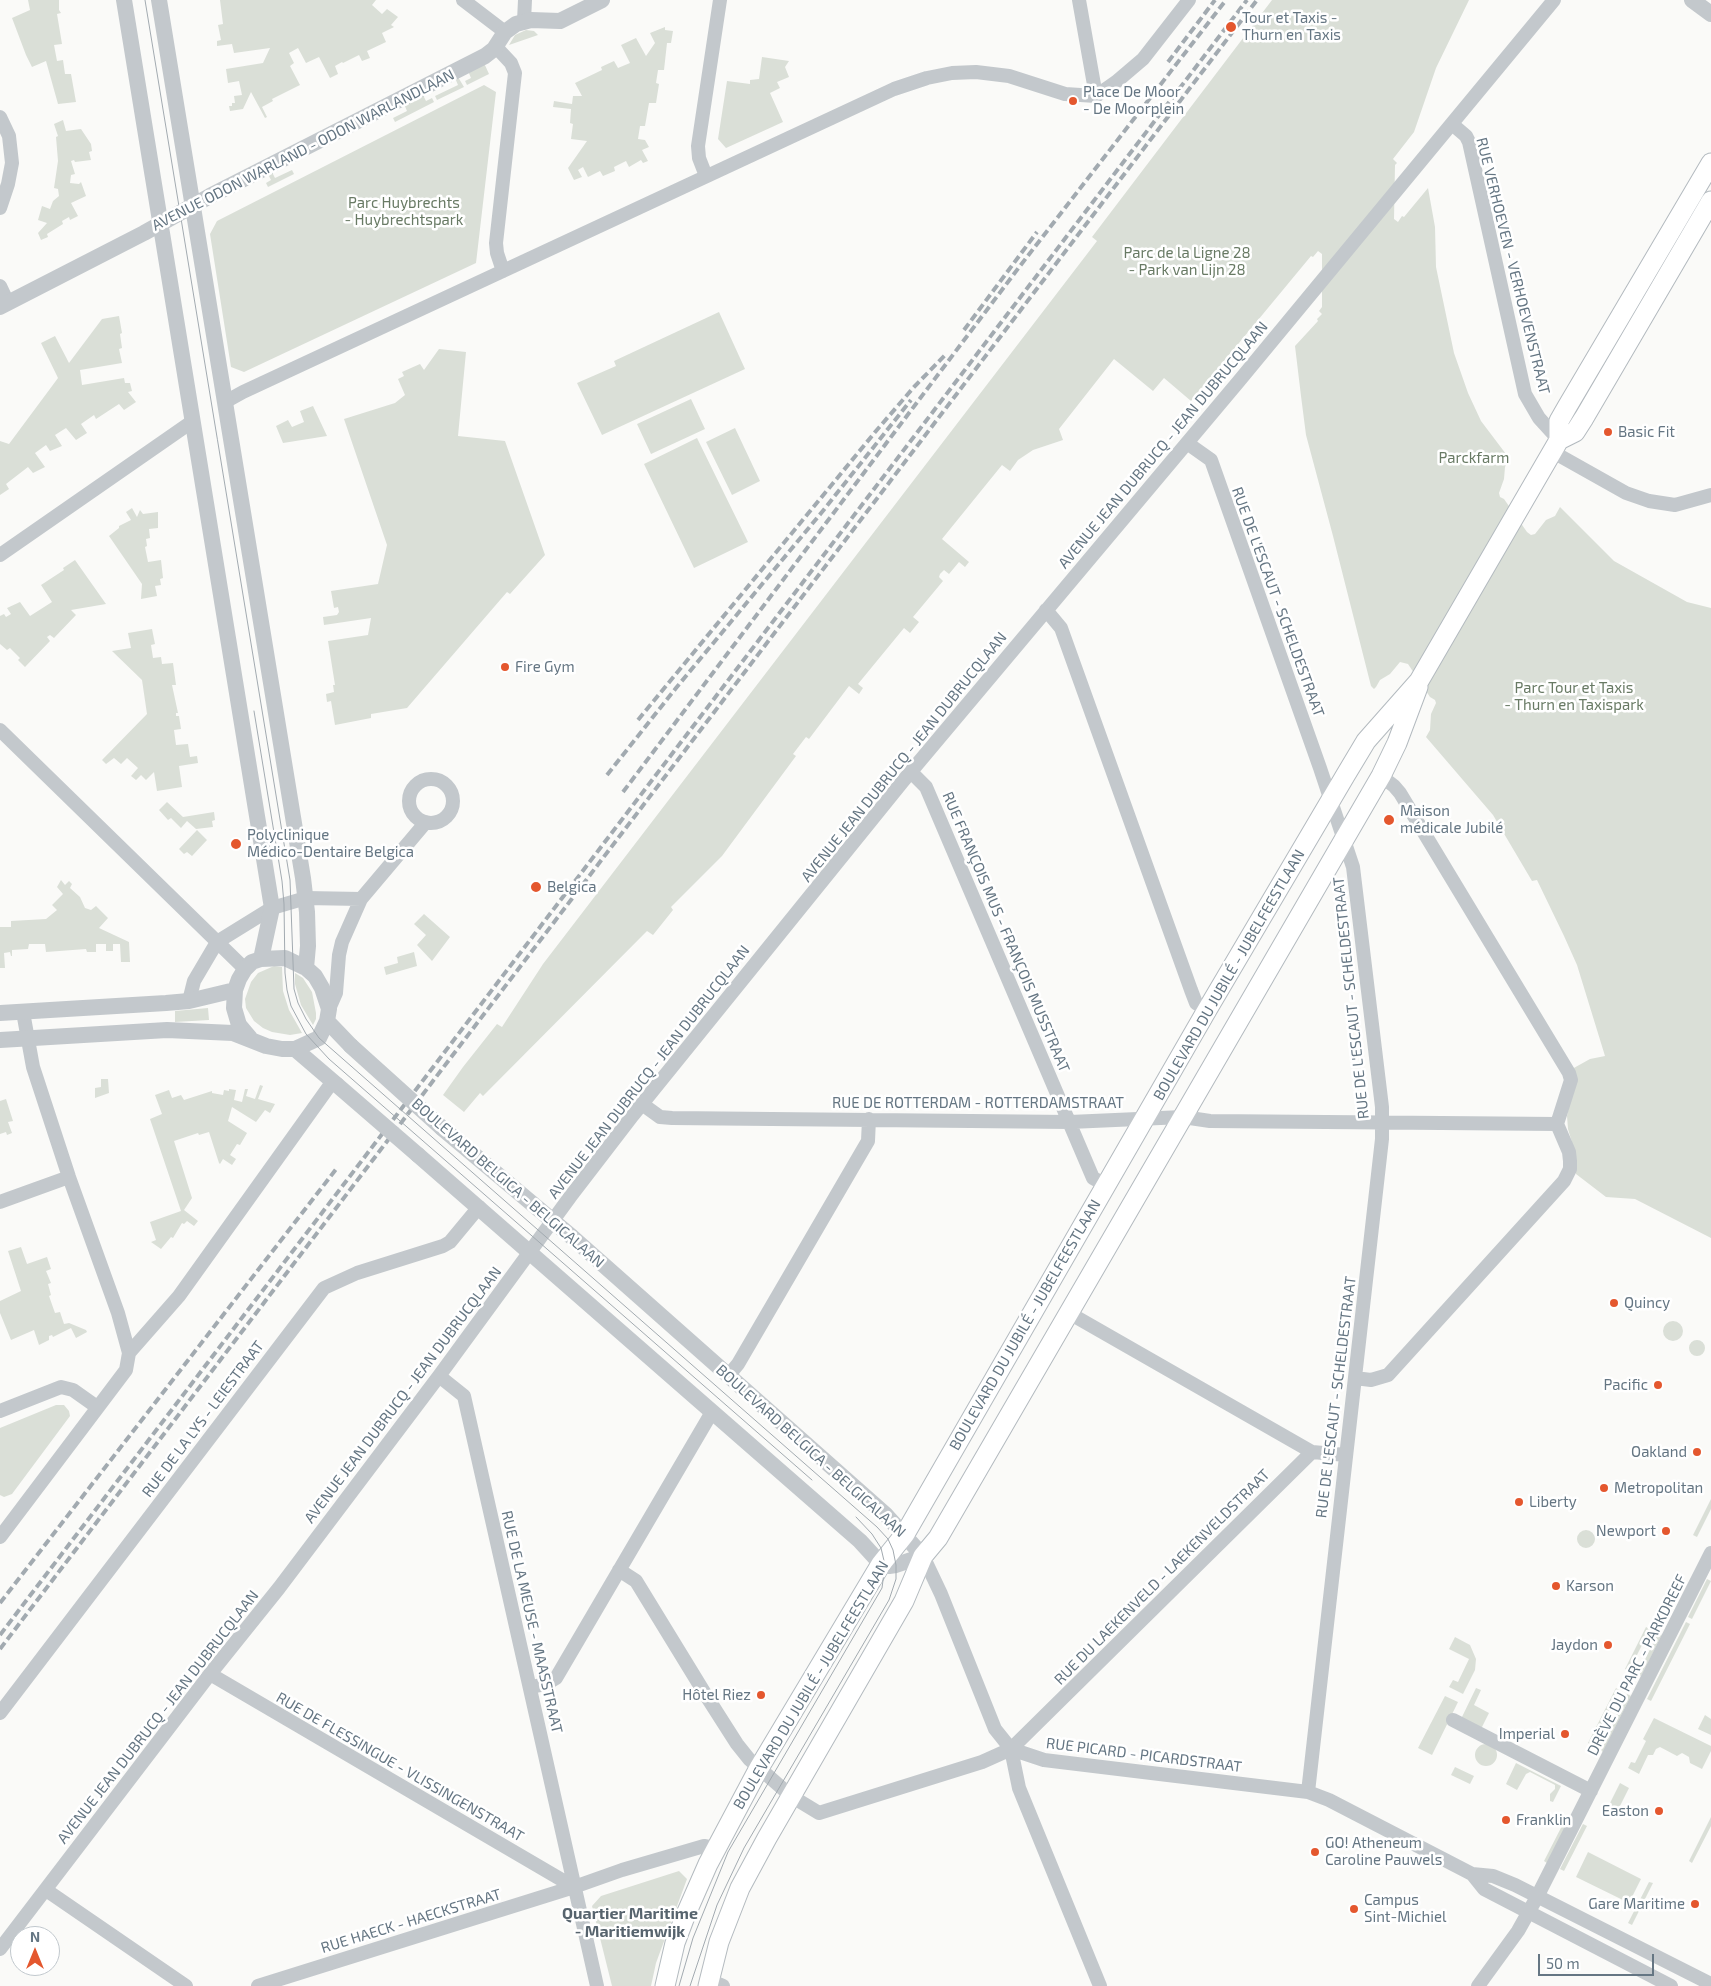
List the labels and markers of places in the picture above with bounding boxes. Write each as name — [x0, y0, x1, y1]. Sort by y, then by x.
place label: Tour et Taxis - Thurn en Taxis — [1242, 9, 1341, 44]
marker: Tour et Taxis - Thurn en Taxis — [1224, 20, 1238, 34]
place label: Place De Moor - De Moorplein — [1083, 83, 1184, 118]
marker: Place De Moor - De Moorplein — [1067, 95, 1079, 107]
place label: Basic Fit — [1618, 423, 1675, 441]
marker: Basic Fit — [1602, 426, 1614, 438]
place label: Fire Gym — [515, 658, 575, 676]
marker: Fire Gym — [499, 661, 511, 673]
place label: Maison médicale Jubilé — [1400, 802, 1503, 837]
marker: Maison médicale Jubilé — [1382, 813, 1396, 827]
place label: Polyclinique Médico-Dentaire Belgica — [247, 826, 414, 861]
marker: Polyclinique Médico-Dentaire Belgica — [229, 837, 243, 851]
place label: Belgica — [547, 878, 596, 896]
marker: Belgica — [529, 880, 543, 894]
place label: Quincy — [1624, 1294, 1670, 1312]
marker: Quincy — [1608, 1297, 1620, 1309]
place label: Pacific — [1603, 1376, 1648, 1394]
marker: Pacific — [1652, 1379, 1664, 1391]
place label: Oakland — [1631, 1443, 1687, 1461]
marker: Oakland — [1691, 1446, 1703, 1458]
place label: Metropolitan — [1614, 1479, 1703, 1497]
marker: Metropolitan — [1598, 1482, 1610, 1494]
place label: Liberty — [1529, 1493, 1577, 1511]
marker: Liberty — [1513, 1496, 1525, 1508]
place label: Newport — [1596, 1522, 1656, 1540]
marker: Newport — [1660, 1525, 1672, 1537]
place label: Karson — [1566, 1577, 1614, 1595]
marker: Karson — [1550, 1580, 1562, 1592]
place label: Jaydon — [1551, 1636, 1598, 1654]
marker: Jaydon — [1602, 1639, 1614, 1651]
place label: Hôtel Riez — [682, 1686, 751, 1704]
marker: Hôtel Riez — [755, 1689, 767, 1701]
place label: Imperial — [1499, 1725, 1555, 1743]
marker: Imperial — [1559, 1728, 1571, 1740]
place label: Easton — [1602, 1802, 1649, 1820]
marker: Easton — [1653, 1805, 1665, 1817]
place label: Franklin — [1516, 1811, 1571, 1829]
marker: Franklin — [1500, 1814, 1512, 1826]
place label: GO! Atheneum Caroline Pauwels — [1325, 1834, 1442, 1869]
marker: GO! Atheneum Caroline Pauwels — [1309, 1846, 1321, 1858]
place label: Campus Sint-Michiel — [1364, 1891, 1446, 1926]
place label: Gare Maritime — [1588, 1895, 1685, 1913]
marker: Gare Maritime — [1689, 1898, 1701, 1910]
marker: Campus Sint-Michiel — [1348, 1903, 1360, 1915]

